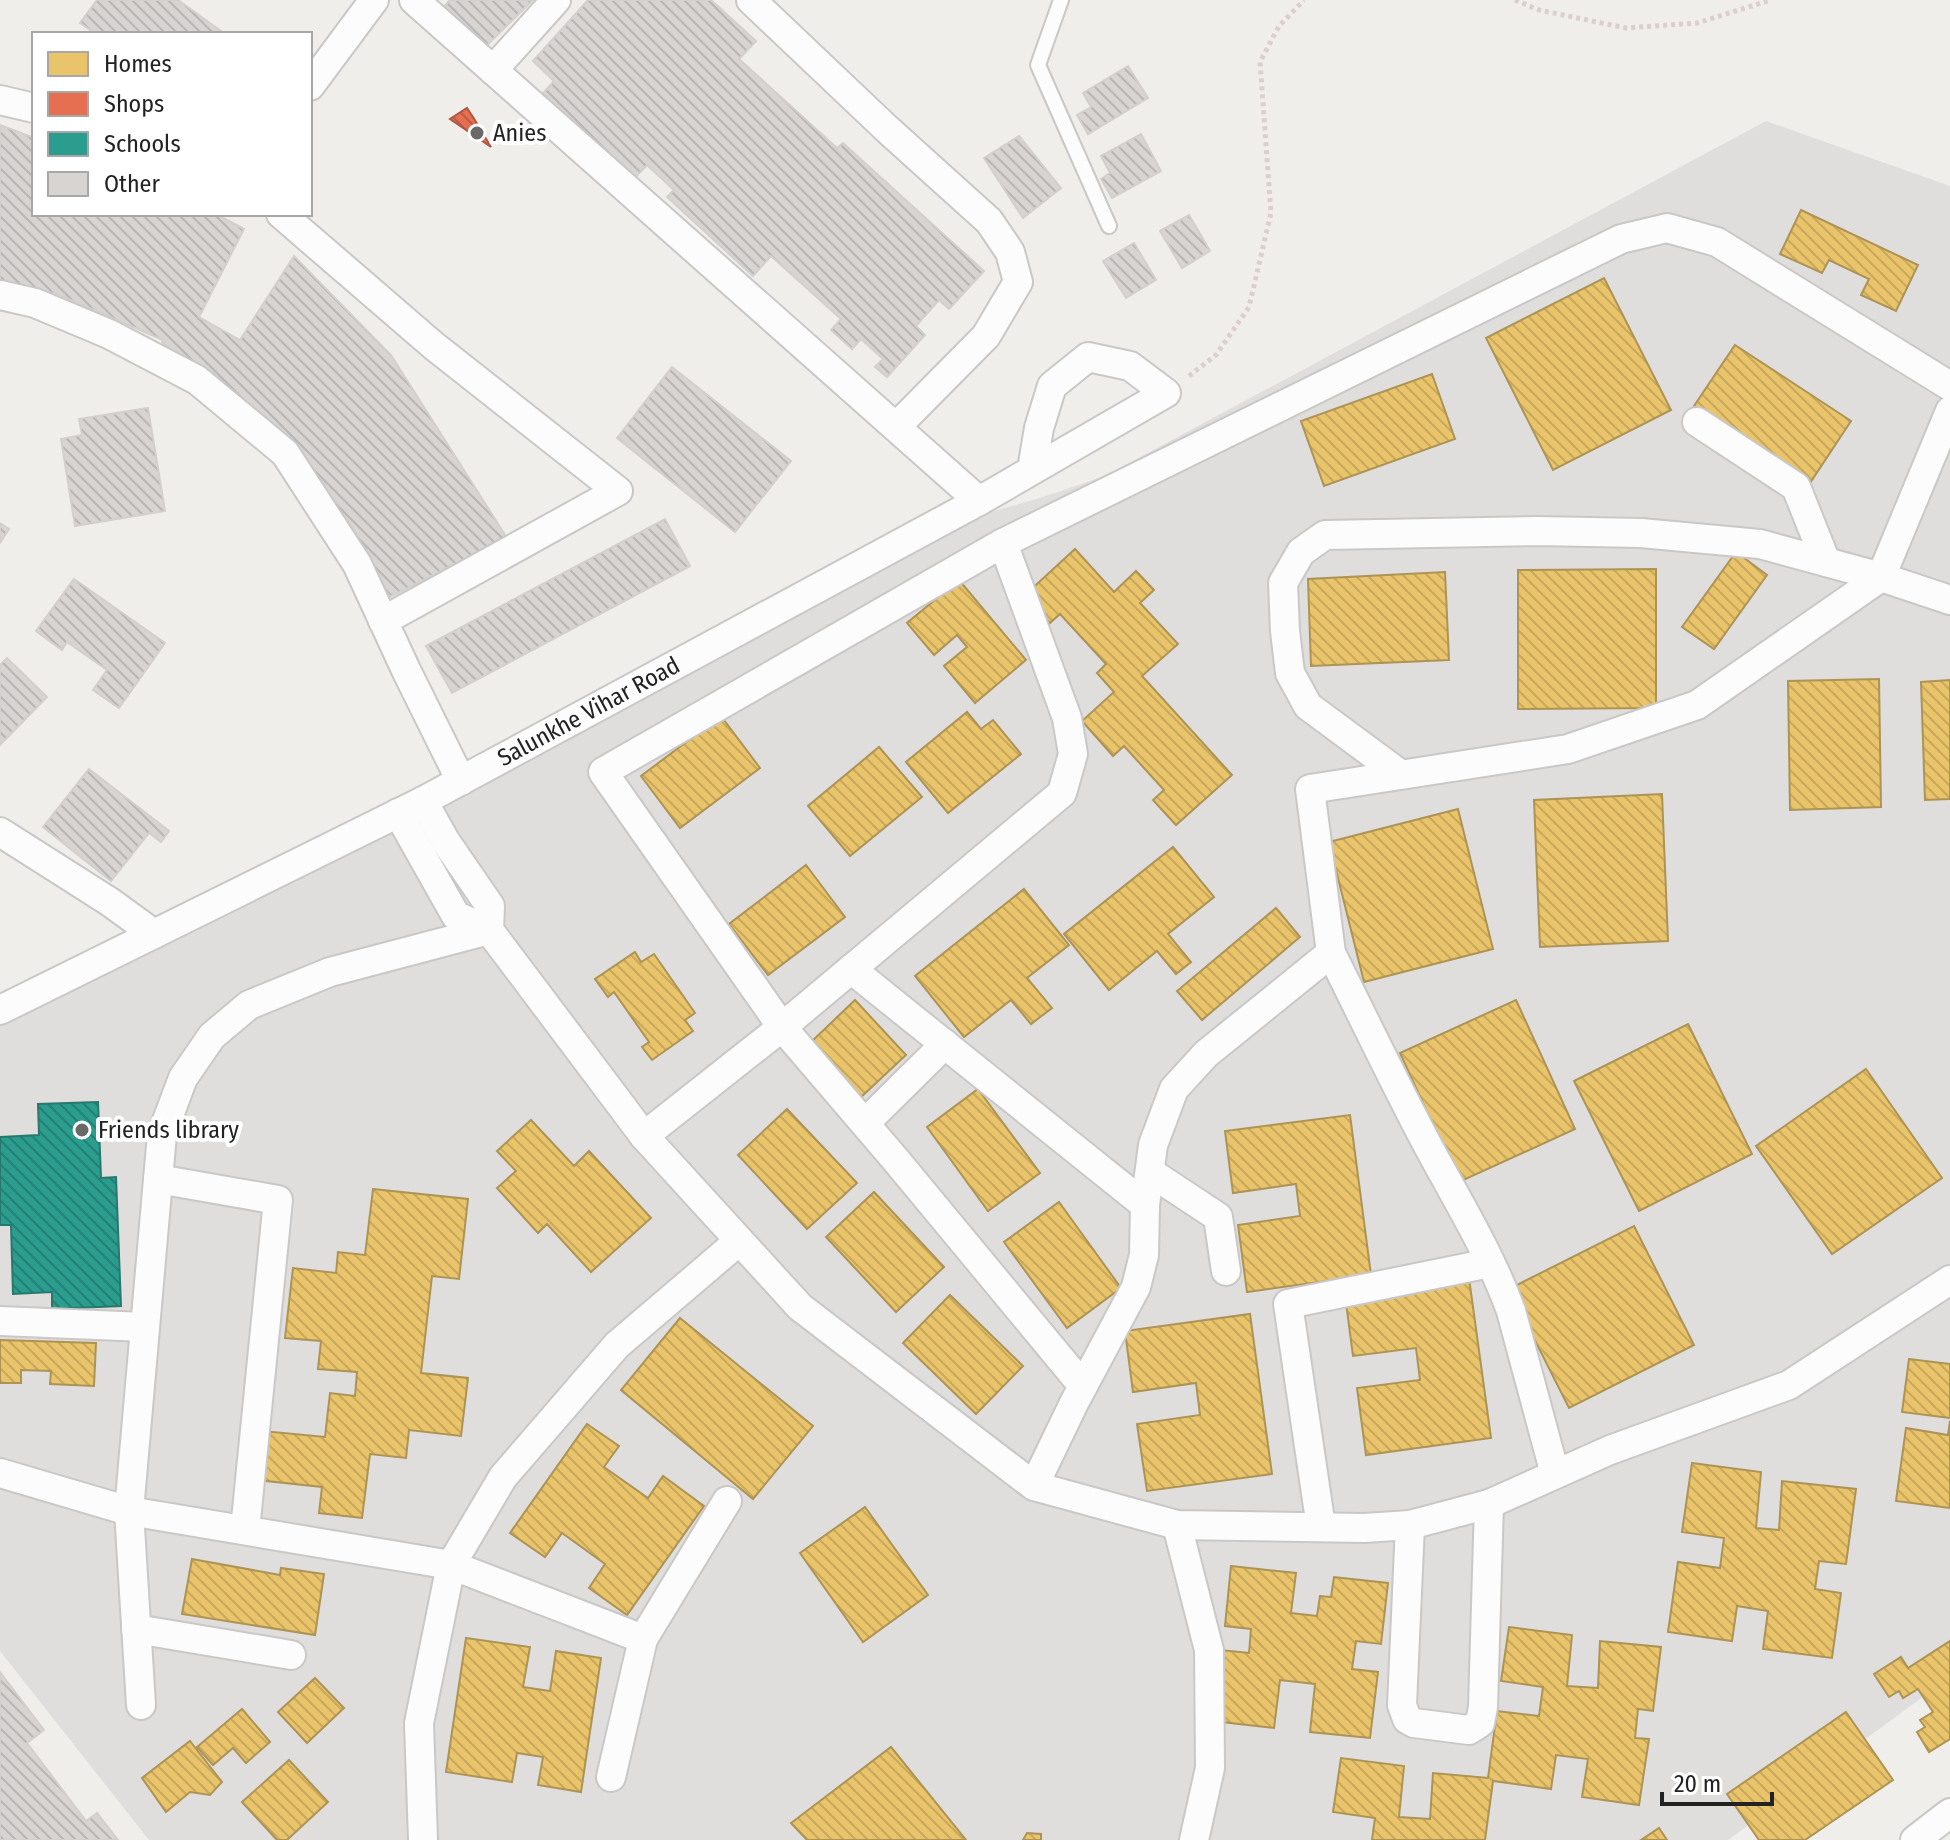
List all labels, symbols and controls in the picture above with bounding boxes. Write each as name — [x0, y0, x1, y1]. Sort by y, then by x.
legend — [32, 32, 312, 216]
text: Homes — [104, 50, 172, 78]
text: Shops — [104, 90, 164, 118]
place label: Anies — [493, 119, 546, 147]
marker: Anies — [468, 124, 486, 142]
text: Schools — [104, 130, 181, 158]
text: Other — [104, 170, 160, 198]
street label: Salunkhe Vihar Road — [493, 651, 685, 772]
place label: Friends library — [98, 1116, 239, 1144]
marker: Friends library — [73, 1121, 91, 1139]
scale bar — [1662, 1756, 1772, 1806]
text: 20 m — [1674, 1770, 1721, 1798]

